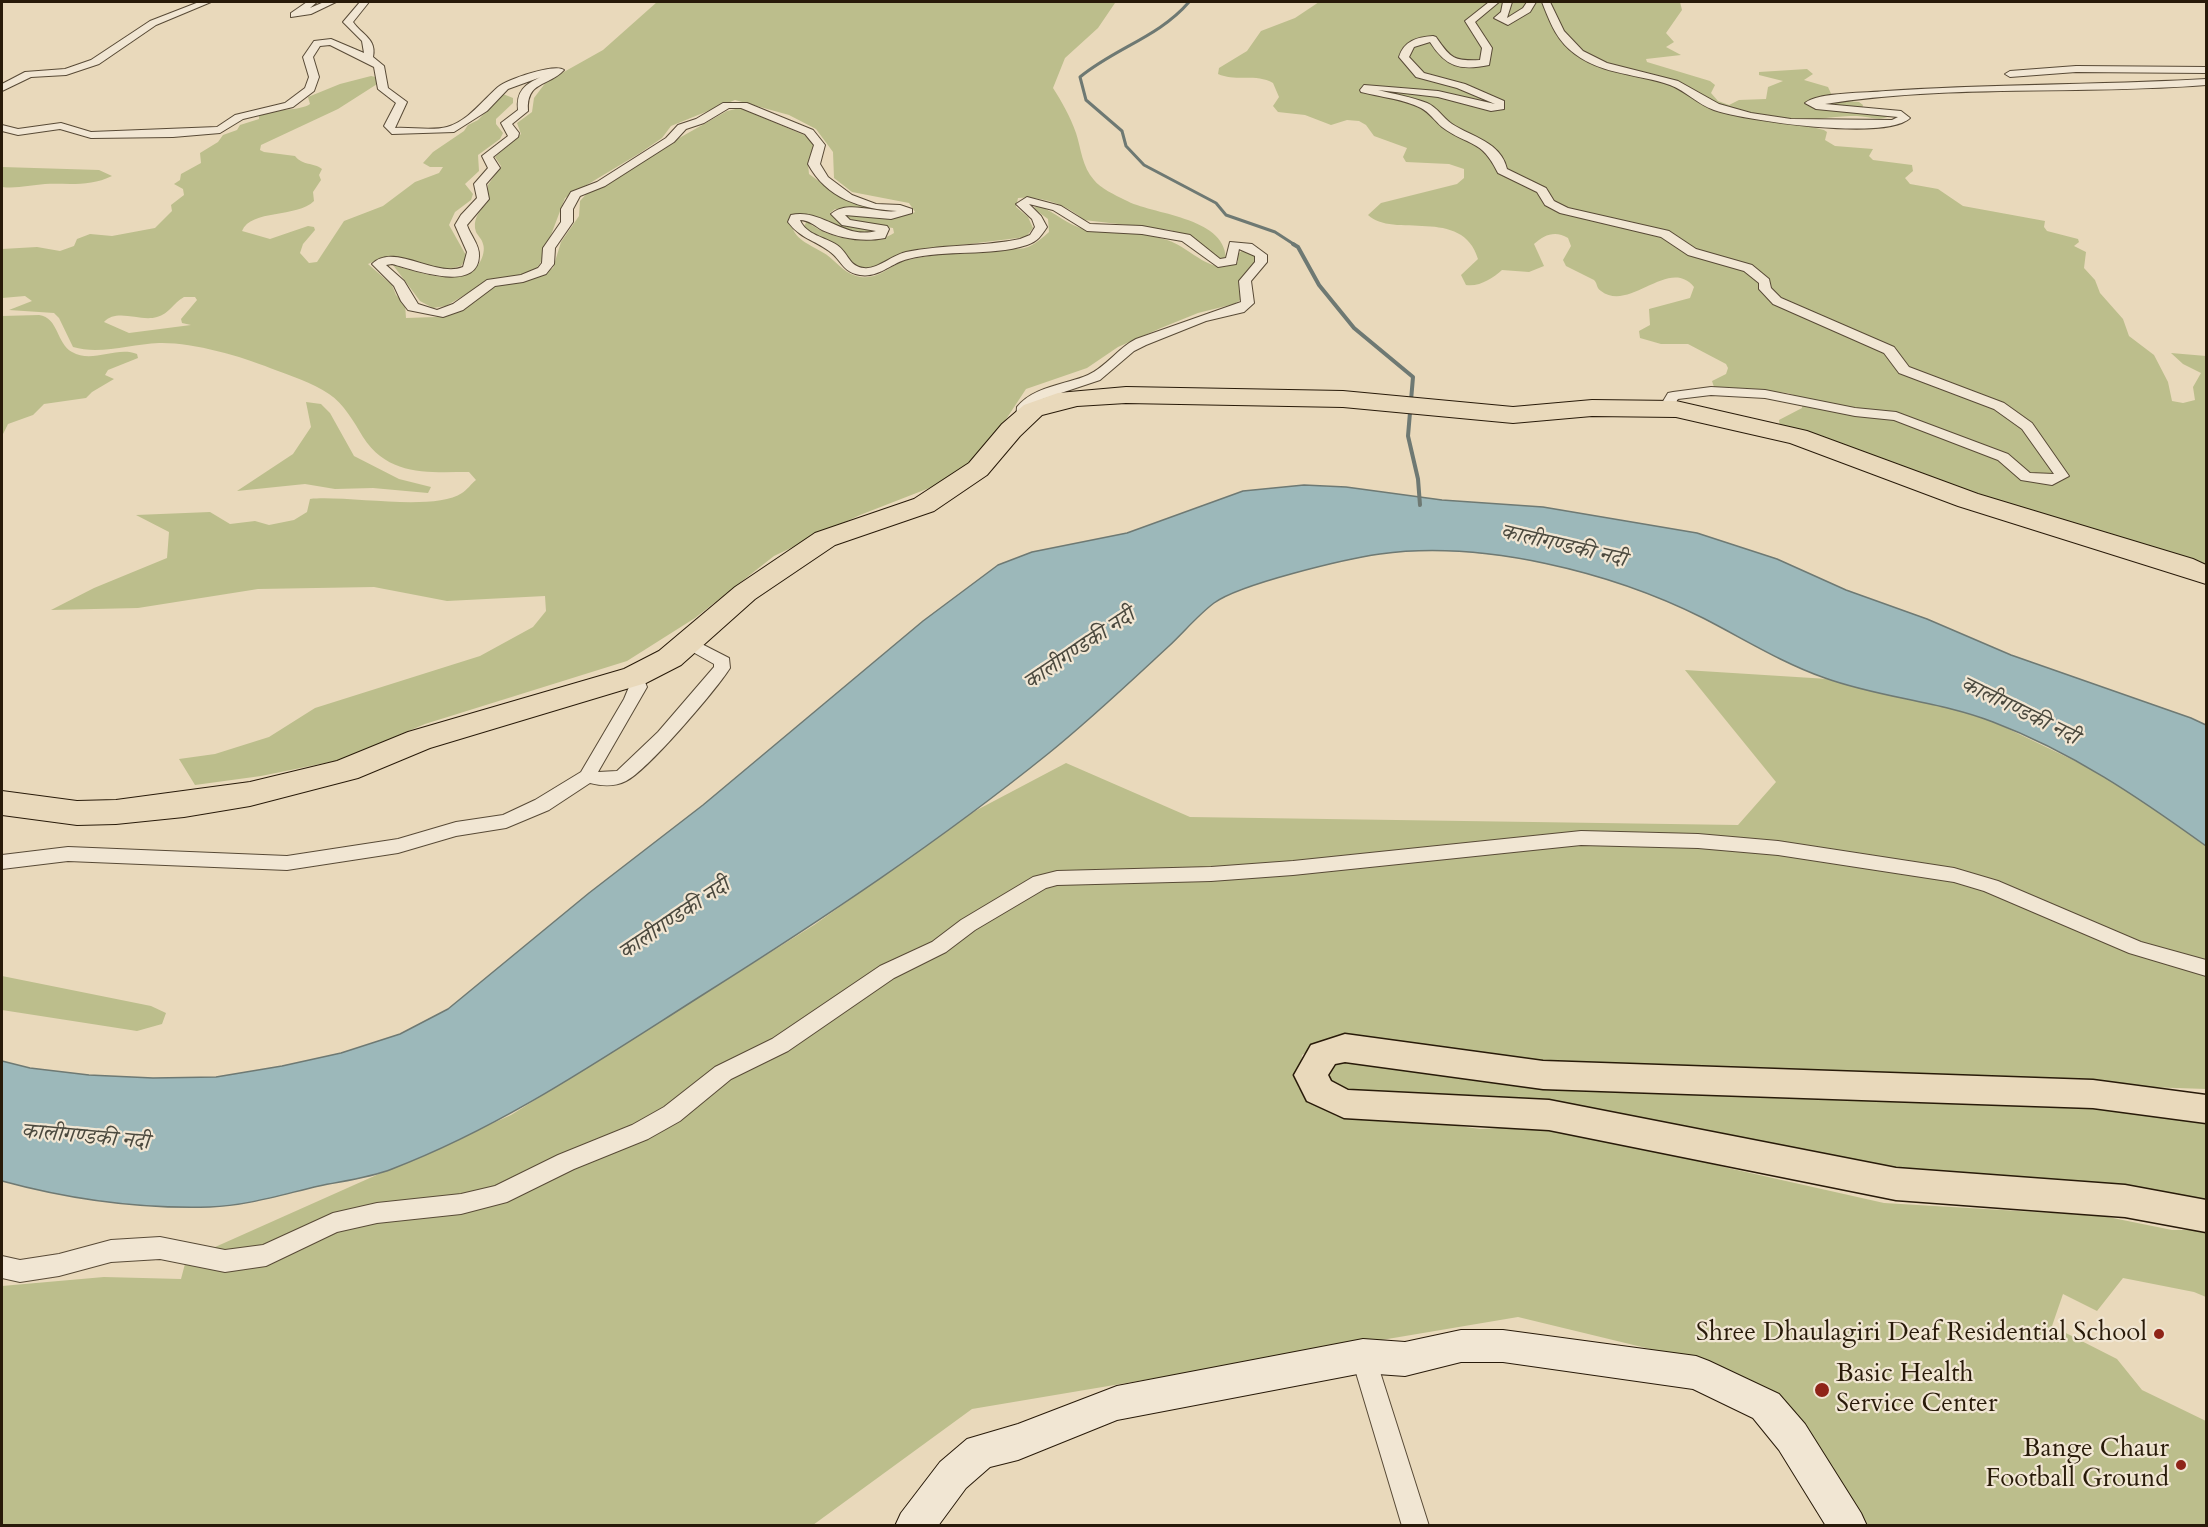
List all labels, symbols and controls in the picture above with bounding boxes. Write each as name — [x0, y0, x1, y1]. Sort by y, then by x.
water label: कालीगण्डकी नदी — [1498, 520, 1628, 574]
water label: कालीगण्डकी नदी — [1020, 603, 1140, 697]
water label: कालीगण्डकी नदी — [1956, 672, 2082, 752]
water label: कालीगण्डकी नदी — [615, 873, 735, 967]
water label: कालीगण्डकी नदी — [20, 1119, 150, 1157]
place label: Shree Dhaulagiri Deaf Residential School — [1696, 1318, 2147, 1350]
marker: Shree Dhaulagiri Deaf Residential School — [2152, 1327, 2166, 1341]
place label: Basic Health Service Center — [1836, 1359, 1997, 1420]
marker: Basic Health Service Center — [1813, 1381, 1831, 1399]
place label: Bange Chaur Football Ground — [1985, 1434, 2169, 1496]
marker: Bange Chaur Football Ground — [2174, 1458, 2188, 1472]

